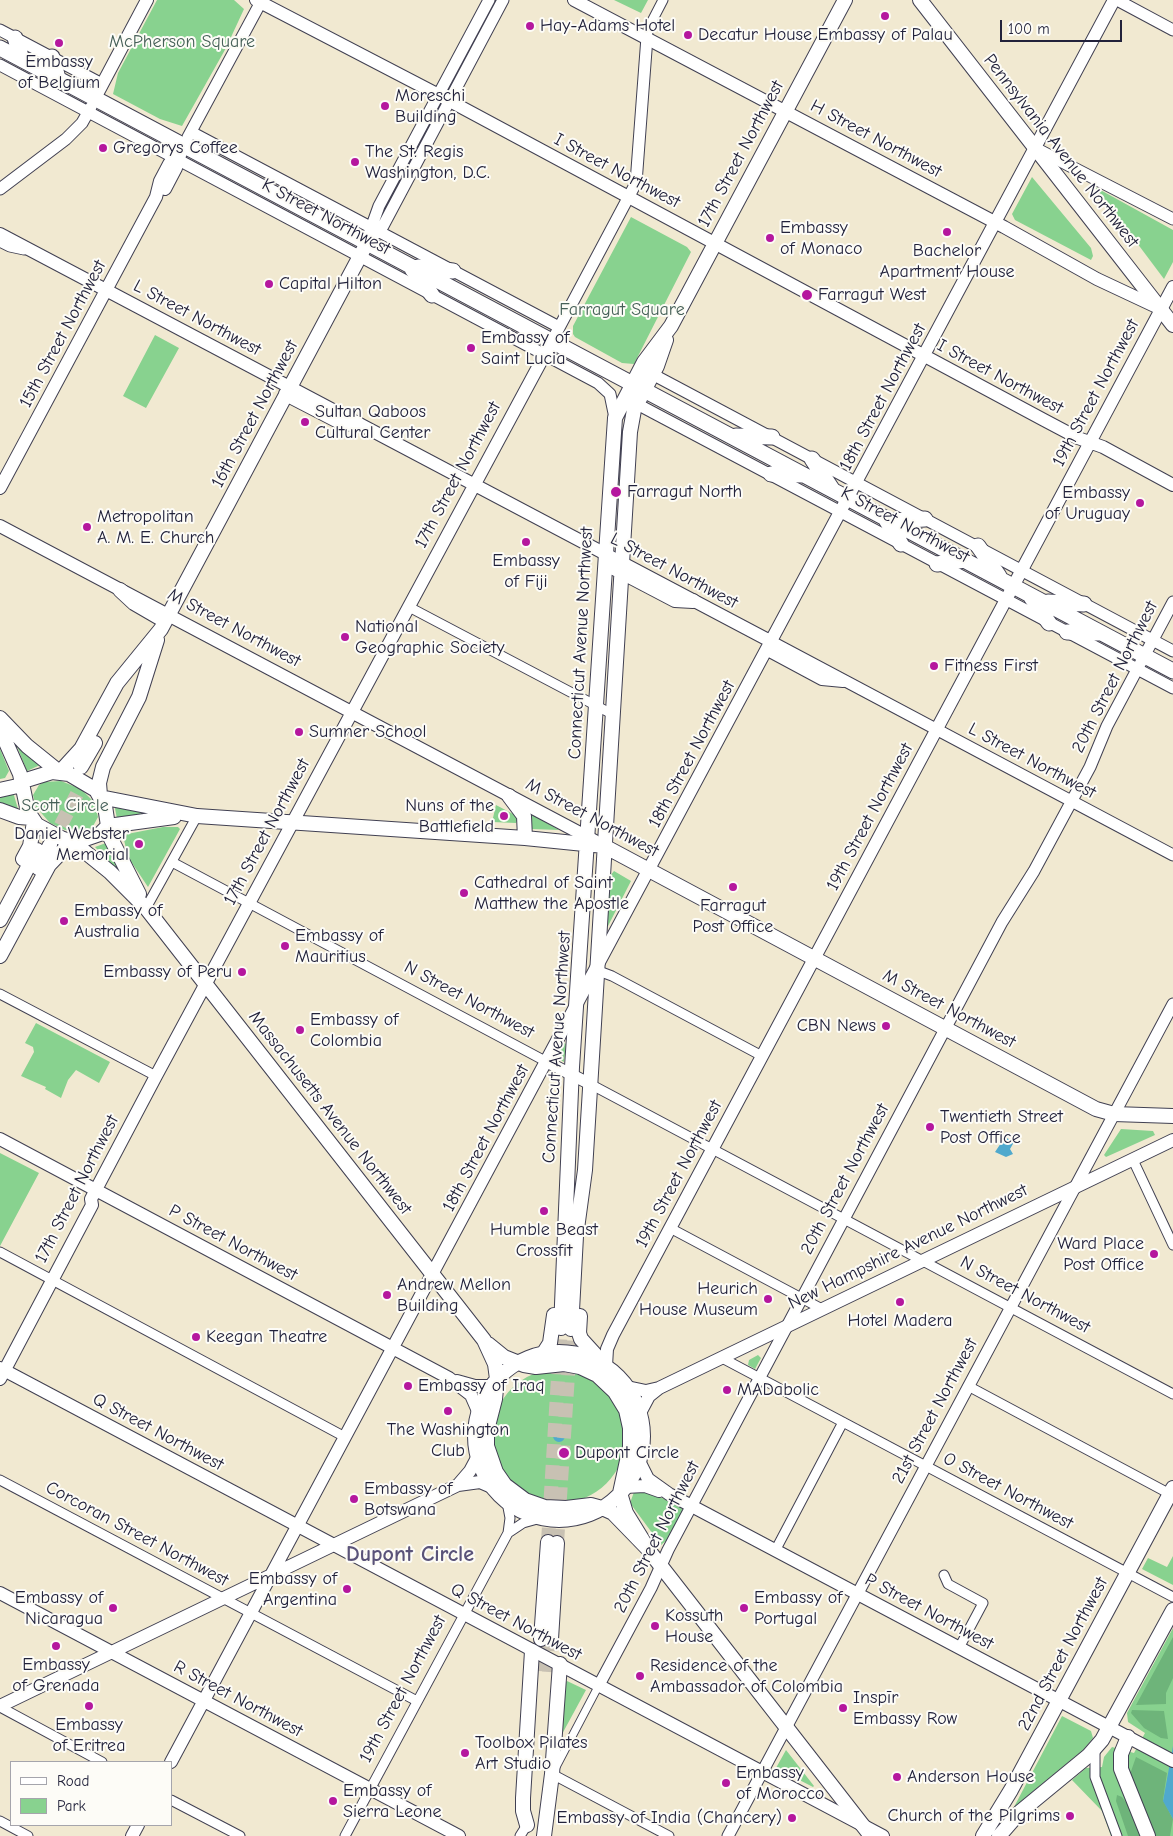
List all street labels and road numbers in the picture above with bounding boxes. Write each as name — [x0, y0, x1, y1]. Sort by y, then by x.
street label: Pennsylvania Avenue Northwest — [979, 50, 1143, 252]
street label: 17th Street Northwest — [693, 77, 789, 231]
street label: H Street Northwest — [807, 95, 945, 183]
street label: I Street Northwest — [550, 129, 684, 213]
street label: K Street Northwest — [258, 174, 394, 260]
street label: 15th Street Northwest — [15, 256, 111, 412]
street label: L Street Northwest — [129, 275, 265, 361]
street label: 19th Street Northwest — [1048, 316, 1144, 470]
street label: 18th Street Northwest — [835, 320, 931, 474]
street label: I Street Northwest — [933, 335, 1067, 419]
street label: 16th Street Northwest — [207, 336, 303, 492]
street label: 17th Street Northwest — [410, 398, 506, 552]
street label: K Street Northwest — [837, 482, 973, 568]
street label: Connecticut Avenue Northwest — [564, 526, 598, 760]
street label: L Street Northwest — [606, 528, 742, 614]
street label: M Street Northwest — [164, 584, 304, 672]
street label: 20th Street Northwest — [1067, 597, 1163, 757]
street label: 18th Street Northwest — [644, 677, 740, 831]
street label: L Street Northwest — [964, 718, 1100, 804]
street label: 19th Street Northwest — [822, 740, 918, 894]
street label: 17th Street Northwest — [219, 755, 315, 909]
street label: M Street Northwest — [522, 774, 662, 862]
street label: Connecticut Avenue Northwest — [538, 930, 576, 1164]
street label: N Street Northwest — [400, 957, 538, 1043]
street label: M Street Northwest — [879, 965, 1019, 1053]
street label: Massachusetts Avenue Northwest — [244, 1007, 416, 1219]
street label: 18th Street Northwest — [438, 1061, 534, 1215]
street label: 19th Street Northwest — [631, 1097, 727, 1251]
street label: 20th Street Northwest — [796, 1100, 894, 1258]
street label: 17th Street Northwest — [30, 1112, 124, 1266]
street label: New Hampshire Avenue Northwest — [785, 1180, 1031, 1314]
street label: P Street Northwest — [165, 1200, 301, 1286]
street label: N Street Northwest — [956, 1252, 1094, 1338]
street label: 21st Street Northwest — [888, 1335, 982, 1487]
street label: Q Street Northwest — [89, 1388, 227, 1476]
street label: O Street Northwest — [939, 1448, 1077, 1534]
street label: 20th Street Northwest — [609, 1457, 705, 1617]
street label: Corcoran Street Northwest — [42, 1477, 232, 1591]
street label: P Street Northwest — [861, 1569, 997, 1655]
street label: 22nd Street Northwest — [1013, 1574, 1113, 1734]
street label: Q Street Northwest — [447, 1578, 585, 1666]
street label: 19th Street Northwest — [355, 1612, 451, 1766]
street label: R Street Northwest — [170, 1656, 306, 1742]

